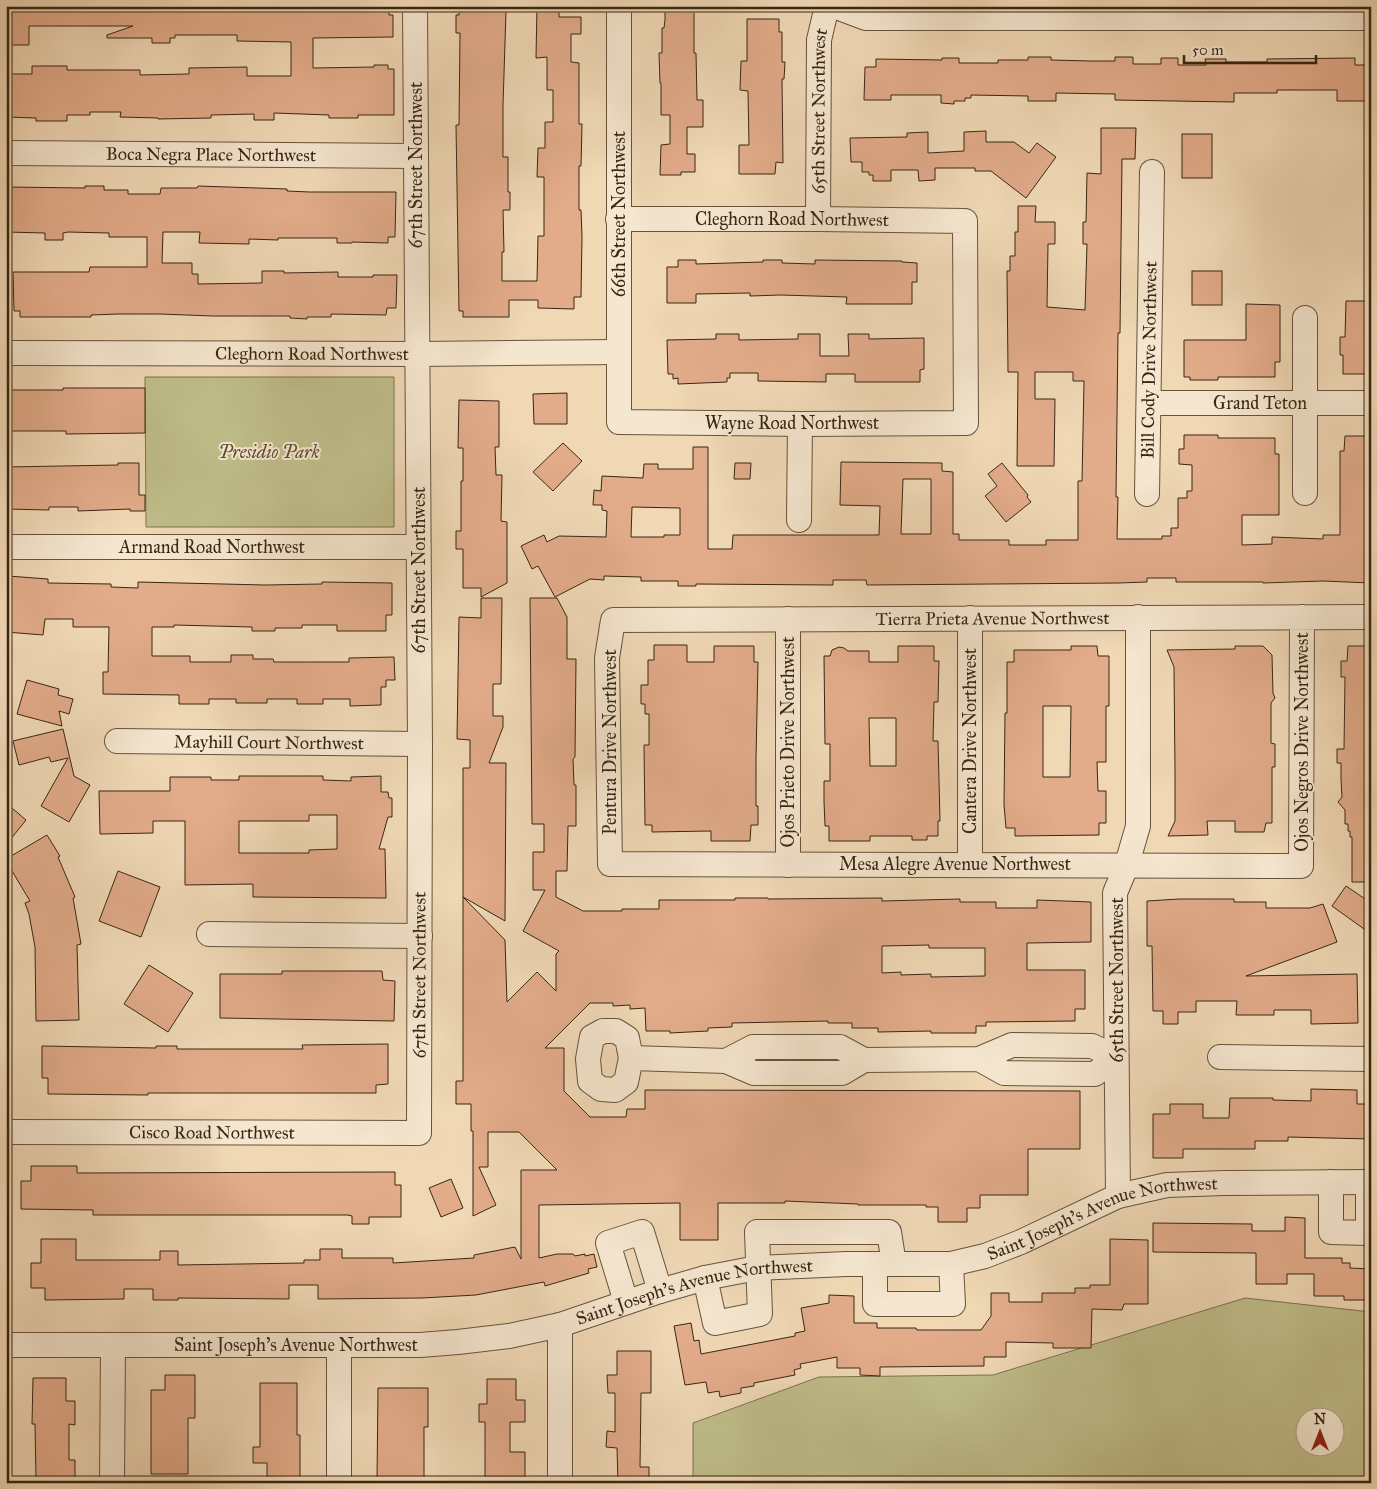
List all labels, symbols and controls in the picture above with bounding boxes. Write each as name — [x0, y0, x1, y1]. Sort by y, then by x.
street label: 65th Street Northwest — [807, 25, 833, 194]
scale bar — [1184, 32, 1317, 64]
text: 50 m — [1192, 41, 1224, 59]
street label: 67th Street Northwest — [405, 81, 427, 248]
street label: 66th Street Northwest — [608, 130, 630, 297]
street label: Boca Negra Place Northwest — [106, 143, 317, 166]
street label: Cleghorn Road Northwest — [695, 208, 890, 231]
street label: Bill Cody Drive Northwest — [1137, 260, 1162, 459]
street label: Cleghorn Road Northwest — [215, 343, 410, 366]
street label: Grand Teton — [1213, 392, 1307, 414]
street label: Wayne Road Northwest — [705, 412, 880, 434]
park label: Presidio Park — [218, 441, 320, 463]
street label: 67th Street Northwest — [408, 486, 430, 653]
street label: Armand Road Northwest — [118, 536, 306, 558]
street label: Tierra Prieta Avenue Northwest — [875, 607, 1110, 630]
street label: Ojos Negros Drive Northwest — [1291, 632, 1314, 852]
street label: Ojos Prieto Drive Northwest — [777, 636, 799, 848]
street label: Cantera Drive Northwest — [959, 647, 981, 834]
street label: Pentura Drive Northwest — [599, 648, 621, 835]
street label: Mayhill Court Northwest — [174, 731, 365, 754]
street label: Mesa Alegre Avenue Northwest — [839, 853, 1072, 876]
street label: 67th Street Northwest — [408, 891, 431, 1058]
street label: 65th Street Northwest — [1106, 897, 1128, 1063]
street label: Cisco Road Northwest — [129, 1121, 296, 1144]
street label: Saint Joseph's Avenue Northwest — [984, 1172, 1219, 1265]
street label: Saint Joseph's Avenue Northwest — [573, 1254, 814, 1330]
street label: Saint Joseph's Avenue Northwest — [174, 1334, 419, 1357]
north arrow — [1294, 1406, 1344, 1456]
text: N — [1314, 1411, 1326, 1428]

